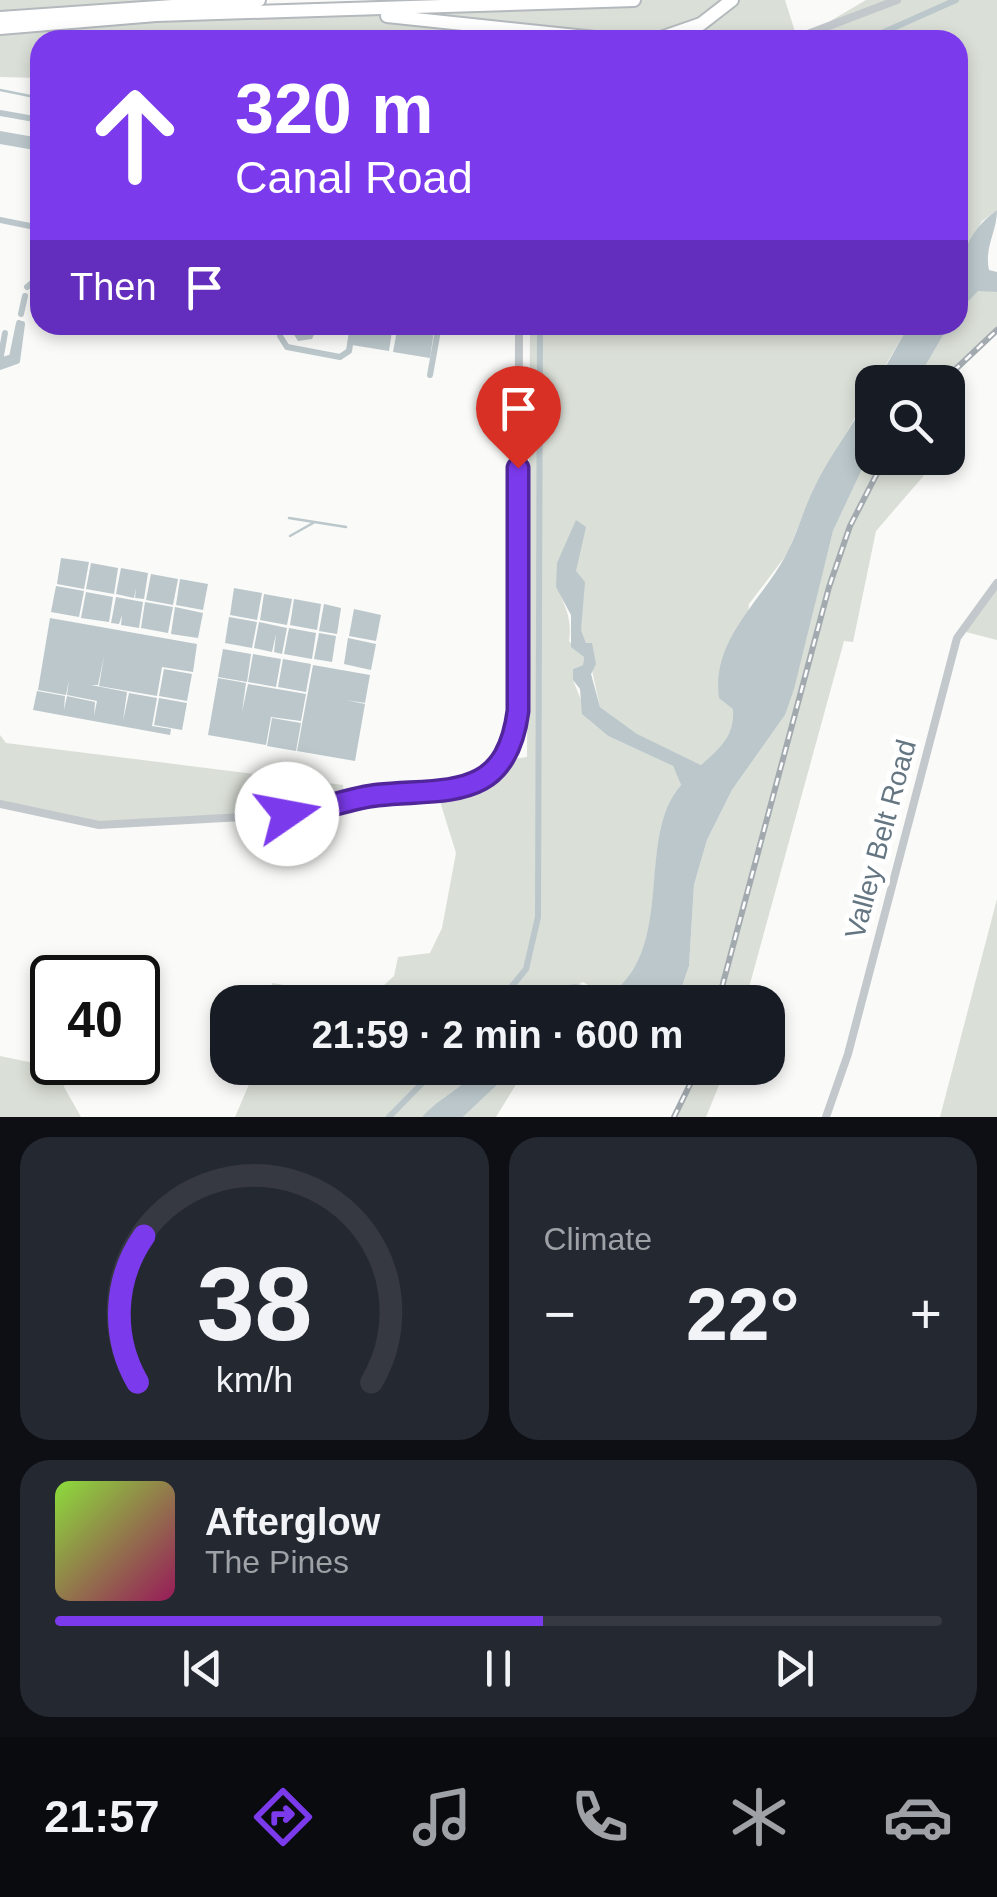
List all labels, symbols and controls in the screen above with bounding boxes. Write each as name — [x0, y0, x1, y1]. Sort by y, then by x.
icon: ahead — [70, 70, 200, 200]
text: 320 m — [235, 70, 433, 148]
text: Canal Road — [235, 152, 473, 203]
icon: arrive — [177, 260, 232, 315]
text: Then — [70, 266, 157, 308]
map controls — [855, 365, 965, 475]
button: search — [855, 365, 965, 475]
pin — [476, 366, 561, 469]
icon: arrive — [491, 381, 546, 436]
street label: Valley Belt Road — [839, 736, 922, 942]
position arrow — [235, 762, 339, 866]
speed limit sign: 40 — [30, 955, 160, 1085]
text: 21:59 · 2 min · 600 m — [312, 1014, 683, 1056]
text: Climate — [544, 1221, 652, 1257]
text: 38 — [196, 1246, 312, 1362]
text: 22° — [686, 1272, 799, 1356]
text: − — [544, 1283, 576, 1345]
text: + — [910, 1283, 942, 1345]
text: km/h — [216, 1360, 293, 1400]
text: Afterglow — [205, 1501, 380, 1543]
text: The Pines — [205, 1544, 349, 1580]
icon: previous — [175, 1641, 230, 1696]
icon: pause — [471, 1641, 526, 1696]
icon: next — [767, 1641, 822, 1696]
icon: directions — [248, 1782, 318, 1852]
icon: music — [407, 1782, 477, 1852]
icon: phone — [565, 1782, 635, 1852]
icon: climate — [724, 1782, 794, 1852]
icon: car — [883, 1782, 953, 1852]
text: 21:57 — [44, 1791, 159, 1842]

